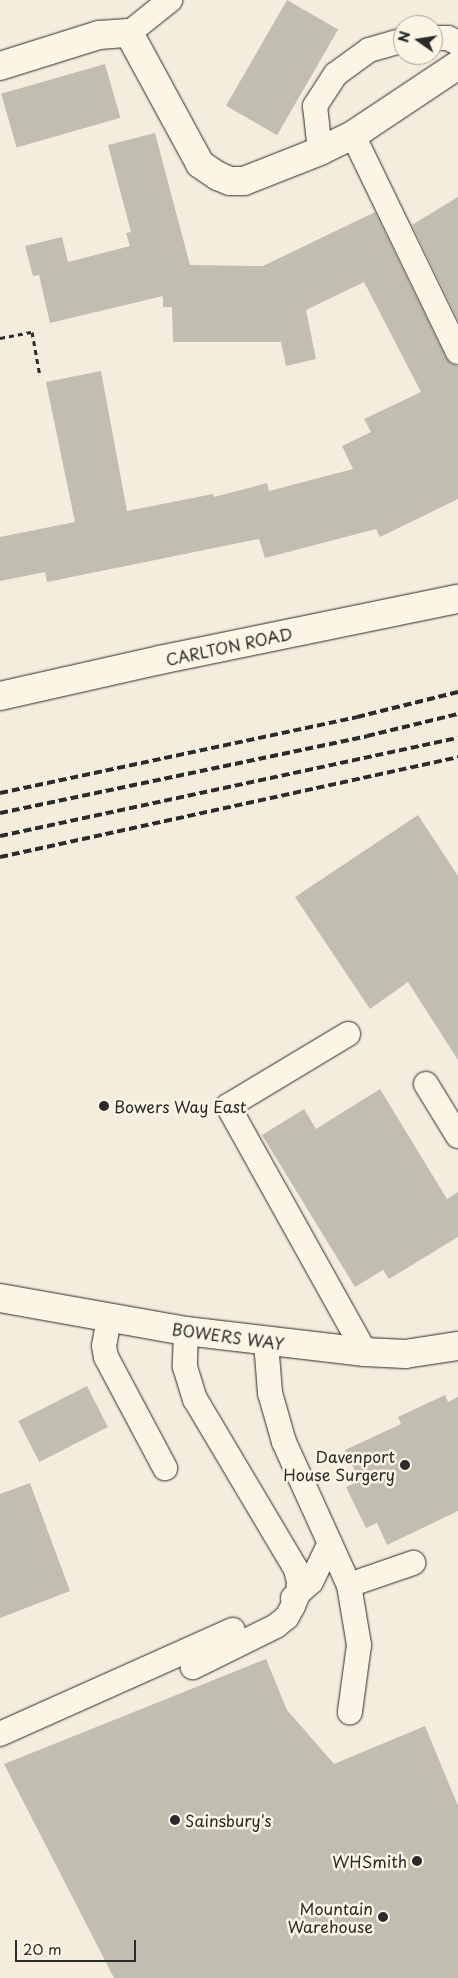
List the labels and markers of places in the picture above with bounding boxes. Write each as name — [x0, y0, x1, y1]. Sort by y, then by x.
place label: Bowers Way East — [114, 1096, 247, 1116]
marker: Bowers Way East — [98, 1100, 110, 1112]
place label: Davenport House Surgery — [283, 1446, 395, 1484]
marker: Davenport House Surgery — [399, 1459, 411, 1471]
place label: Sainsbury's — [185, 1810, 272, 1830]
marker: Sainsbury's — [169, 1814, 181, 1826]
place label: WHSmith — [332, 1851, 407, 1871]
marker: WHSmith — [411, 1855, 423, 1867]
place label: Mountain Warehouse — [288, 1898, 373, 1936]
marker: Mountain Warehouse — [377, 1911, 389, 1923]

